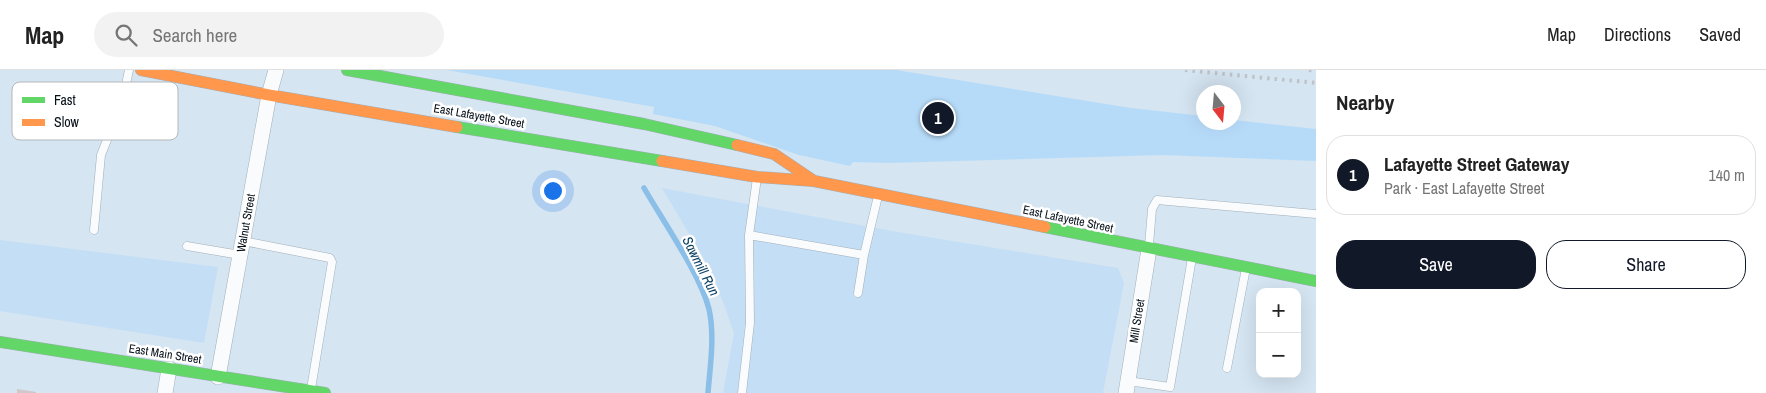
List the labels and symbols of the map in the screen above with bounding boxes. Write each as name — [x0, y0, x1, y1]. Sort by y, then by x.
legend — [12, 82, 178, 140]
north arrow — [1196, 85, 1241, 130]
text: Fast — [54, 91, 76, 109]
pin: 1 — [922, 99, 954, 137]
street label: East Lafayette Street — [432, 100, 526, 132]
text: Slow — [54, 113, 80, 131]
your location — [540, 178, 566, 204]
street label: Walnut Street — [233, 192, 259, 254]
street label: East Lafayette Street — [1021, 202, 1115, 236]
water label: Sawmill Run — [678, 233, 724, 299]
street label: Mill Street — [1126, 298, 1148, 344]
street label: East Main Street — [128, 340, 203, 368]

